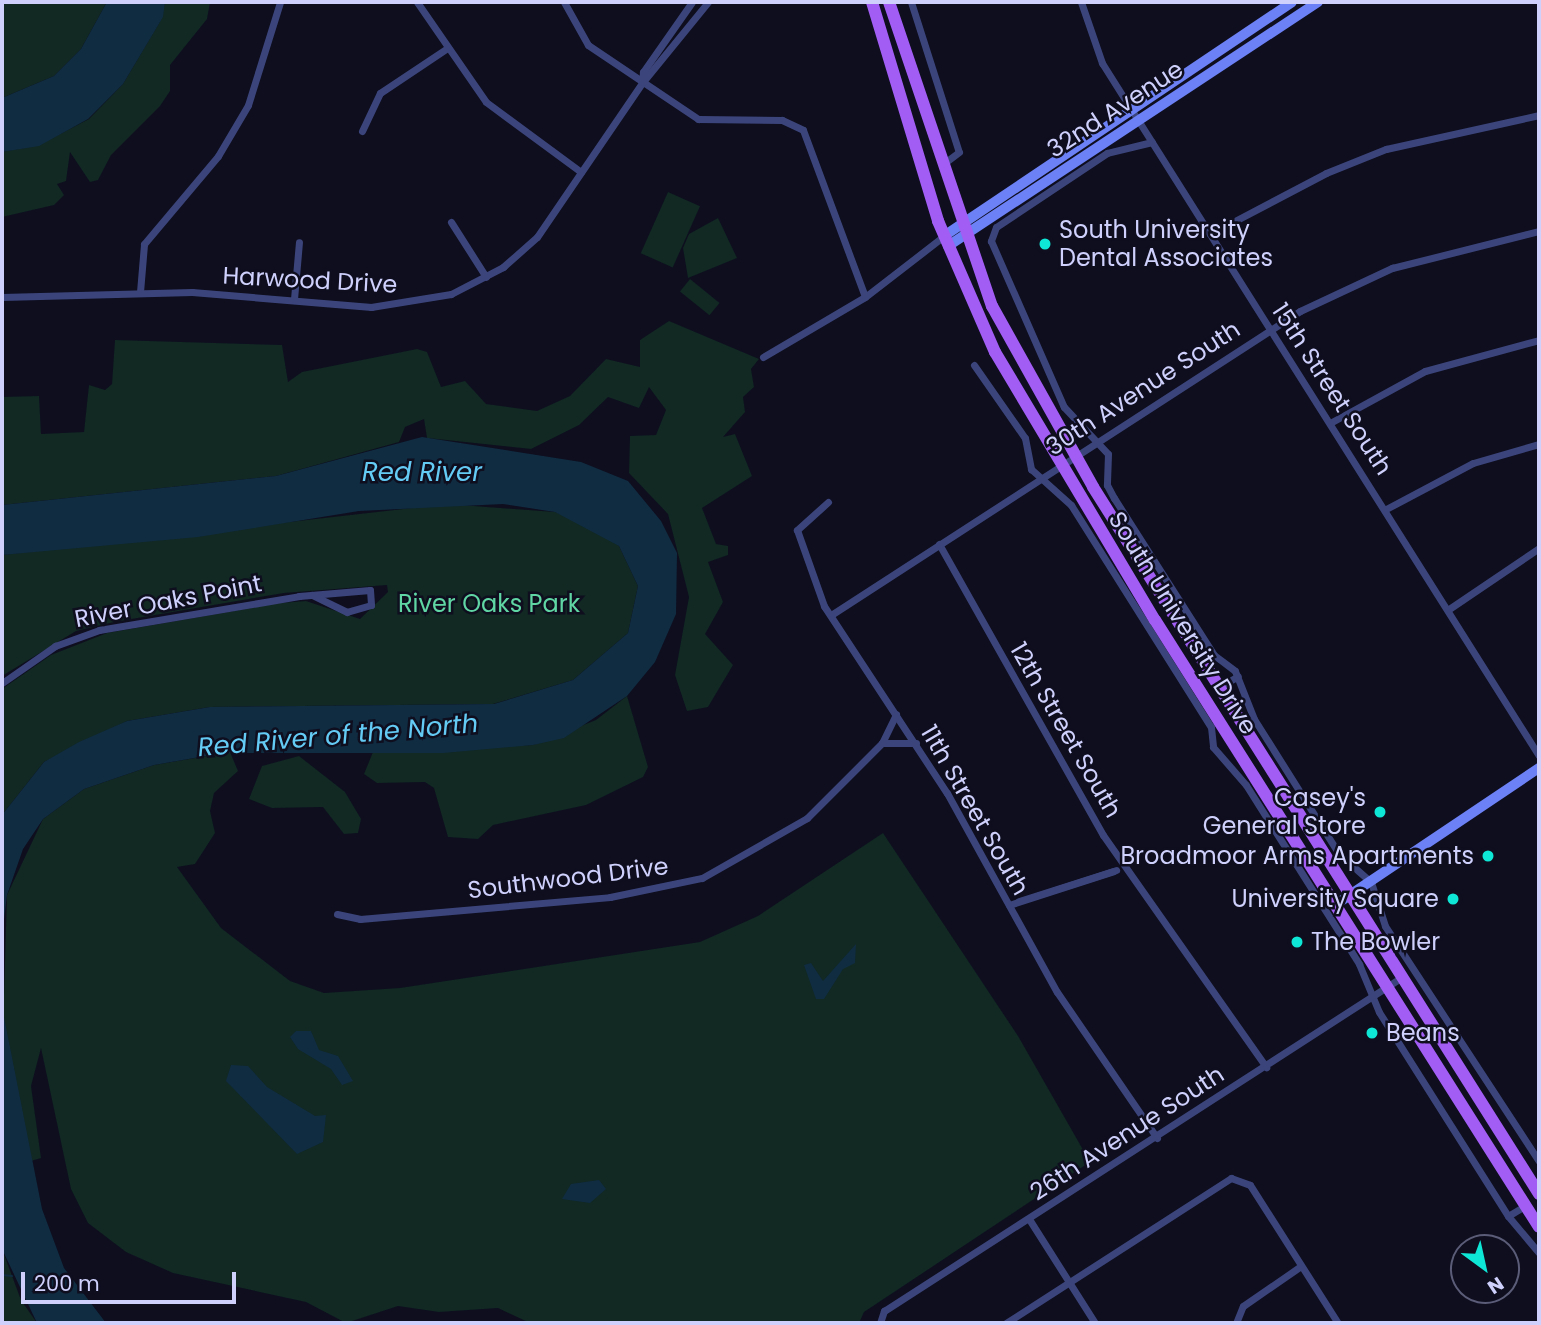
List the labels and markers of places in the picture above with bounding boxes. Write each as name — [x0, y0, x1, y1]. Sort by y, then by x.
place label: South University Dental Associates — [1059, 216, 1273, 272]
marker: South University Dental Associates — [1037, 236, 1053, 252]
place label: Casey's General Store — [1203, 784, 1366, 840]
marker: Casey's General Store — [1372, 804, 1388, 820]
place label: Broadmoor Arms Apartments — [1120, 842, 1474, 870]
marker: Broadmoor Arms Apartments — [1480, 848, 1496, 864]
place label: University Square — [1231, 885, 1439, 913]
marker: University Square — [1445, 891, 1461, 907]
place label: The Bowler — [1311, 928, 1440, 956]
marker: The Bowler — [1289, 934, 1305, 950]
place label: Beans — [1386, 1019, 1460, 1047]
marker: Beans — [1364, 1025, 1380, 1041]

